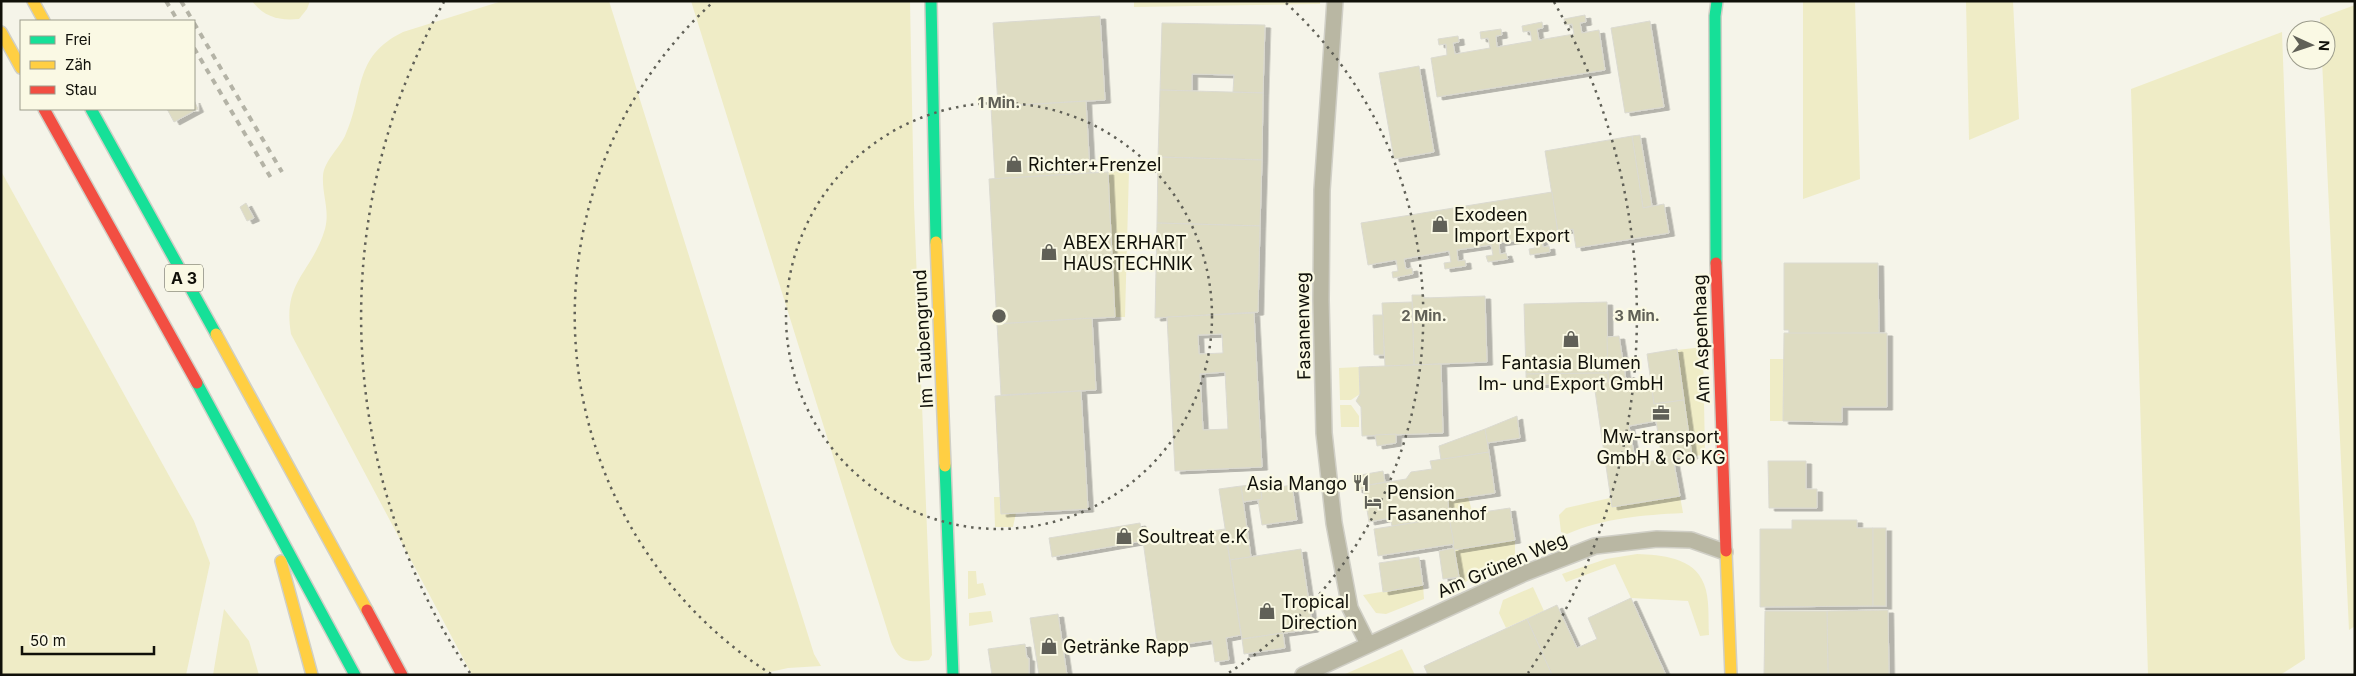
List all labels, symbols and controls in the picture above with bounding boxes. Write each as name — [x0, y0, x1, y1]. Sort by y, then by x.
legend — [20, 20, 195, 110]
north arrow — [2286, 20, 2336, 70]
text: Frei — [65, 30, 91, 49]
text: N — [2316, 40, 2333, 51]
text: Zäh — [65, 55, 92, 74]
text: Stau — [65, 80, 97, 99]
text: 1 Min. — [978, 93, 1020, 112]
shop icon: Richter+Frenzel — [1004, 154, 1024, 174]
place label: Richter+Frenzel — [1028, 154, 1161, 175]
place label: Exodeen Import Export — [1454, 204, 1570, 246]
shop icon: Exodeen Import Export — [1430, 214, 1450, 234]
place label: ABEX ERHART HAUSTECHNIK — [1063, 232, 1193, 274]
shop icon: ABEX ERHART HAUSTECHNIK — [1039, 242, 1059, 262]
road number: A 3 — [165, 264, 203, 292]
street label: Im Taubengrund — [909, 269, 937, 409]
street label: Fasanenweg — [1292, 272, 1314, 380]
street label: Am Aspenhaag — [1688, 274, 1714, 404]
text: 2 Min. — [1401, 306, 1447, 325]
text: 3 Min. — [1614, 306, 1660, 325]
centre of rings — [990, 307, 1008, 325]
shop icon: Fantasia Blumen Im- und Export GmbH — [1561, 329, 1581, 349]
place label: Fantasia Blumen Im- und Export GmbH — [1478, 352, 1664, 394]
office icon: Mw-transport GmbH & Co KG — [1651, 403, 1671, 423]
place label: Mw-transport GmbH & Co KG — [1596, 426, 1726, 468]
place label: Asia Mango — [1247, 473, 1347, 494]
restaurant icon: Asia Mango — [1351, 473, 1371, 493]
place label: Pension Fasanenhof — [1387, 482, 1487, 524]
hotel icon: Pension Fasanenhof — [1363, 492, 1383, 512]
shop icon: Soultreat e.K — [1114, 526, 1134, 546]
place label: Soultreat e.K — [1138, 526, 1247, 547]
street label: Am Grünen Weg — [1434, 528, 1570, 602]
place label: Tropical Direction — [1281, 591, 1357, 633]
shop icon: Tropical Direction — [1257, 601, 1277, 621]
scale bar — [22, 624, 155, 656]
text: 50 m — [30, 631, 66, 650]
shop icon: Getränke Rapp — [1039, 636, 1059, 656]
place label: Getränke Rapp — [1063, 636, 1189, 657]

